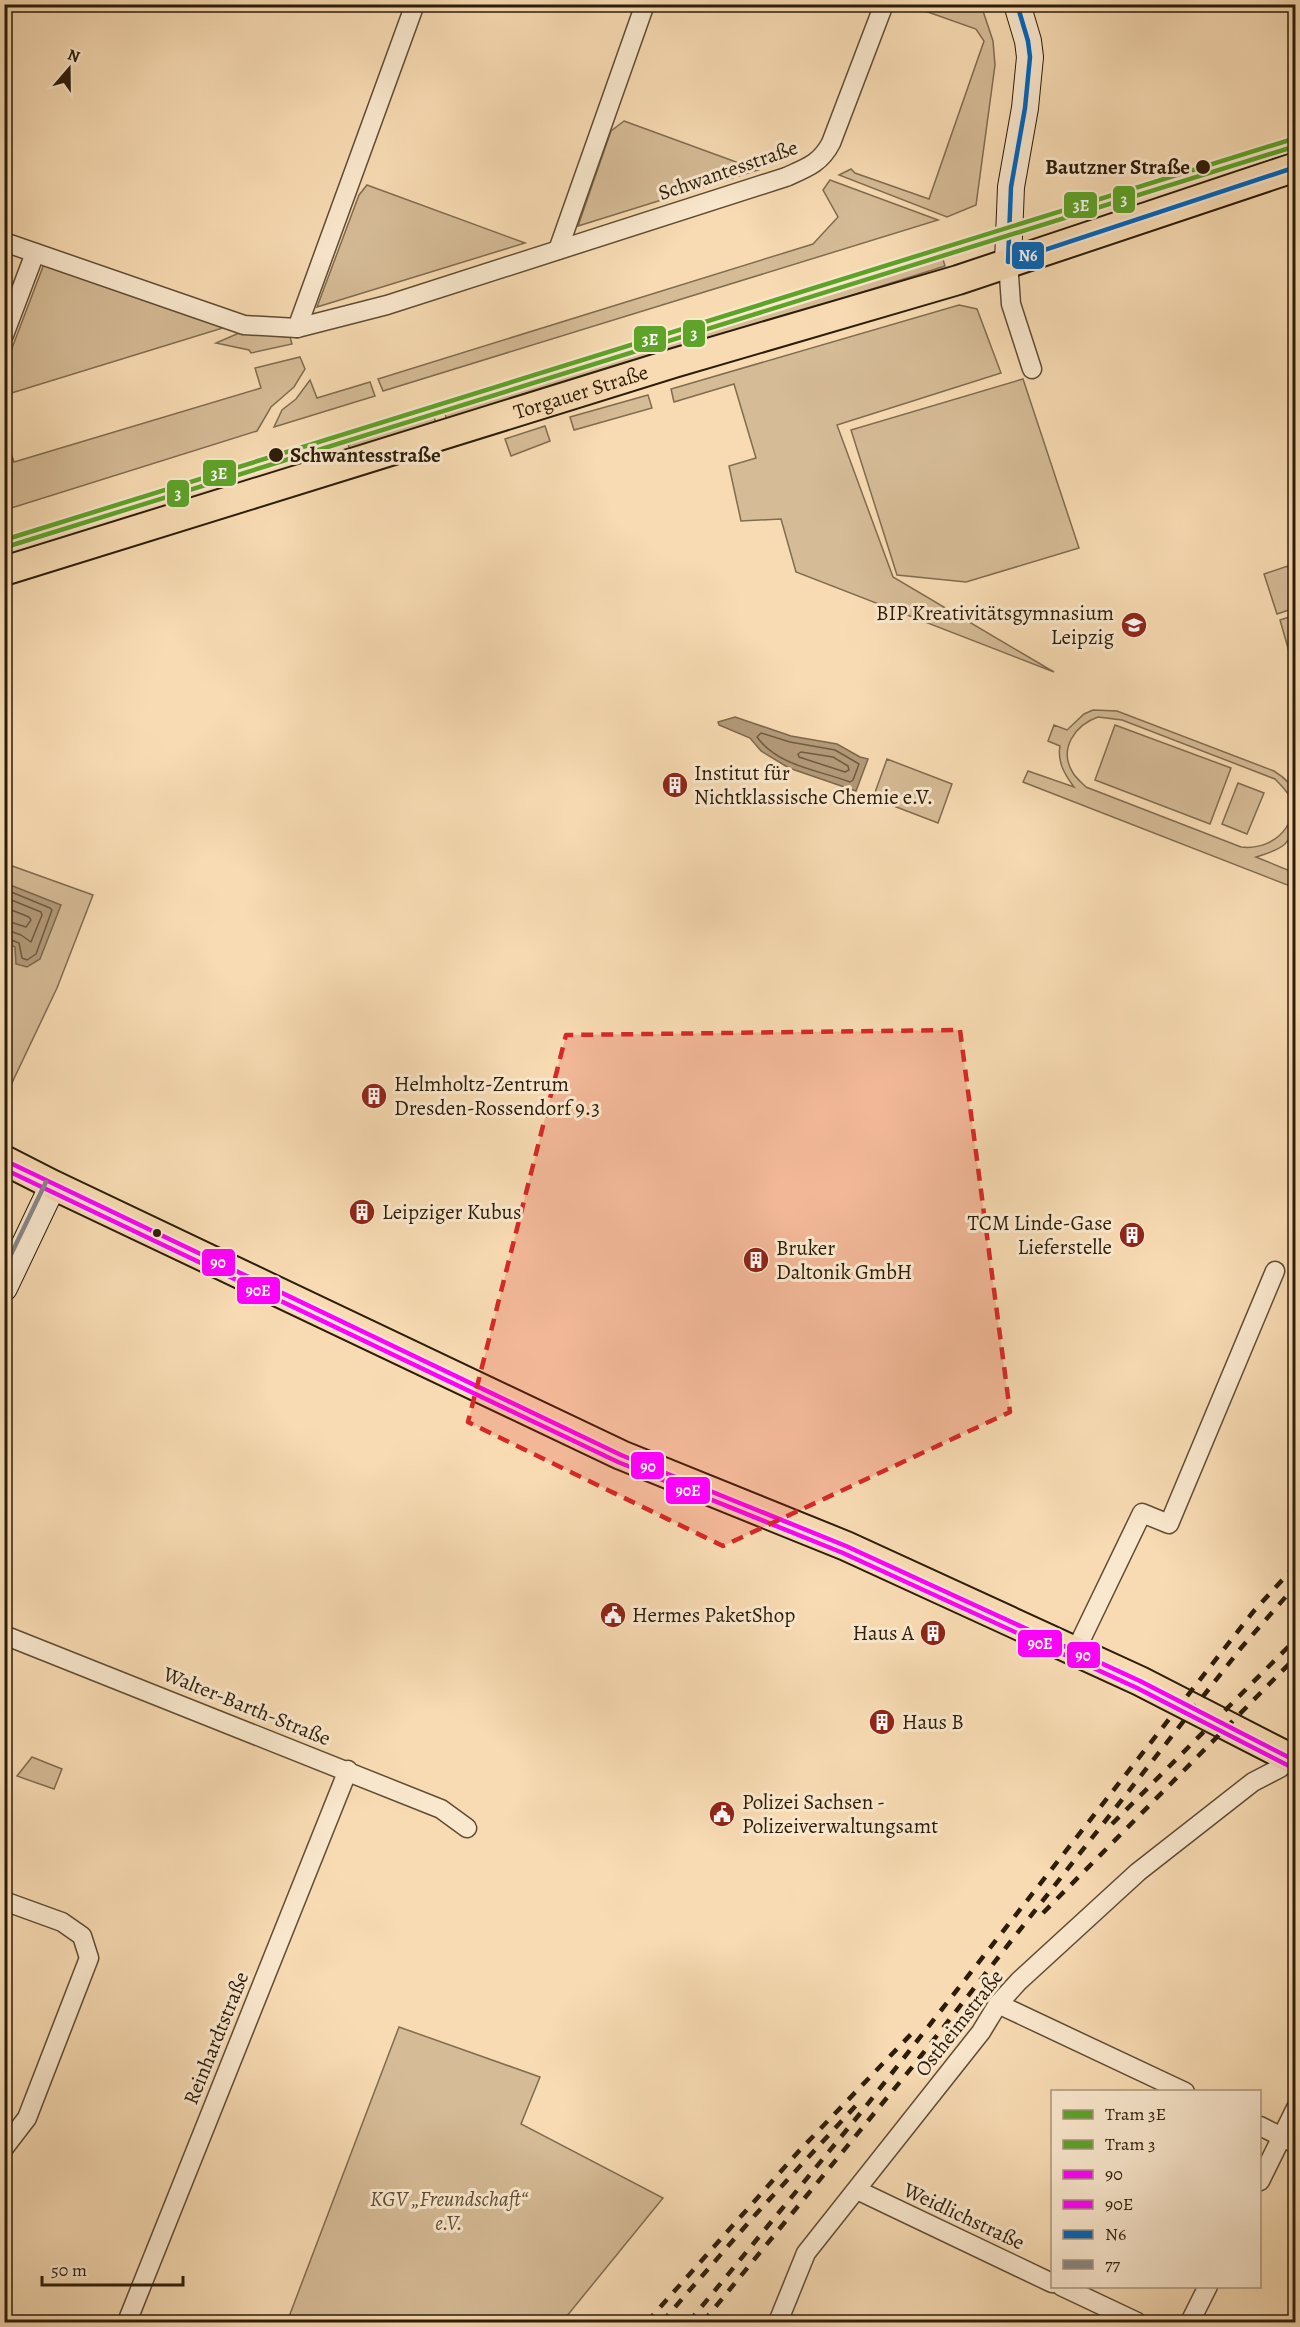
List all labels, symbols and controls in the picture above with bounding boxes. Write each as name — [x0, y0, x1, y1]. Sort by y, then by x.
north arrow — [39, 39, 99, 99]
text: N — [65, 44, 83, 68]
street label: Schwantesstraße — [655, 133, 801, 207]
place label: Bautzner Straße — [1045, 153, 1190, 181]
marker: Bautzner Straße — [1194, 158, 1212, 176]
line badge: 3 — [1112, 185, 1136, 214]
text: 3 — [1121, 189, 1128, 211]
line badge: 3E — [1063, 191, 1098, 219]
text: 3E — [1073, 195, 1089, 217]
line badge: N6 — [1011, 241, 1045, 270]
text: N6 — [1018, 245, 1038, 267]
line badge: 3 — [682, 319, 706, 348]
text: 3 — [691, 323, 698, 345]
line badge: 3E — [633, 325, 667, 353]
text: 3E — [642, 329, 658, 351]
street label: Torgauer Straße — [510, 358, 652, 426]
place label: Schwantesstraße — [290, 441, 441, 469]
marker: Schwantesstraße — [267, 446, 285, 464]
line badge: 3E — [202, 459, 237, 487]
text: 3E — [211, 463, 227, 485]
line badge: 3 — [166, 479, 190, 508]
text: 3 — [175, 483, 182, 505]
place label: BIP Kreativitätsgymnasium Leipzig — [876, 599, 1114, 651]
school or university icon: BIP Kreativitätsgymnasium Leipzig — [1119, 610, 1149, 640]
place label: Institut für Nichtklassische Chemie e.V. — [694, 759, 933, 811]
building icon: Institut für Nichtklassische Chemie e.V. — [660, 770, 690, 800]
place label: Helmholtz-Zentrum Dresden-Rossendorf 9.3 — [394, 1070, 600, 1122]
building icon: Helmholtz-Zentrum Dresden-Rossendorf 9.3 — [359, 1081, 389, 1111]
building icon: Leipziger Kubus — [347, 1197, 377, 1227]
place label: Leipziger Kubus — [382, 1198, 521, 1226]
place label: TCM Linde-Gase Lieferstelle — [968, 1209, 1112, 1261]
building icon: TCM Linde-Gase Lieferstelle — [1117, 1220, 1147, 1250]
unlabelled marker — [151, 1227, 163, 1239]
place label: Bruker Daltonik GmbH — [776, 1234, 912, 1286]
building icon: Bruker Daltonik GmbH — [741, 1245, 771, 1275]
line badge: 90 — [201, 1248, 236, 1277]
text: 90 — [210, 1252, 226, 1274]
line badge: 90E — [236, 1276, 281, 1305]
text: 90E — [246, 1280, 271, 1302]
line badge: 90 — [630, 1451, 665, 1480]
text: 90 — [640, 1456, 656, 1478]
line badge: 90E — [665, 1476, 711, 1505]
text: 90E — [676, 1480, 701, 1502]
public building icon: Hermes PaketShop — [598, 1600, 628, 1630]
place label: Hermes PaketShop — [632, 1601, 795, 1629]
building icon: Haus A — [918, 1618, 948, 1648]
place label: Haus A — [853, 1619, 915, 1647]
line badge: 90E — [1017, 1629, 1063, 1658]
text: 90E — [1028, 1633, 1053, 1655]
line badge: 90 — [1066, 1641, 1101, 1669]
text: 90 — [1075, 1645, 1091, 1667]
street label: Walter-Barth-Straße — [158, 1659, 335, 1752]
building icon: Haus B — [867, 1707, 897, 1737]
place label: Haus B — [902, 1708, 964, 1736]
place label: Polizei Sachsen - Polizeiverwaltungsamt — [742, 1788, 938, 1840]
public building icon: Polizei Sachsen - Polizeiverwaltungsamt — [707, 1799, 737, 1829]
street label: Ostheimstraße — [908, 1964, 1010, 2082]
street label: Reinhardtstraße — [177, 1967, 255, 2109]
legend — [1051, 2090, 1261, 2288]
text: Tram 3E — [1105, 2102, 1166, 2126]
text: Tram 3 — [1105, 2132, 1155, 2156]
text: 90 — [1105, 2162, 1123, 2186]
street label: Weidlichstraße — [898, 2175, 1029, 2256]
park label: KGV „Freundschaft“ e.V. — [370, 2185, 529, 2237]
text: 90E — [1105, 2192, 1133, 2216]
text: N6 — [1105, 2222, 1126, 2246]
scale bar — [42, 2249, 183, 2287]
text: 77 — [1105, 2252, 1121, 2276]
text: 50 m — [51, 2258, 87, 2282]

